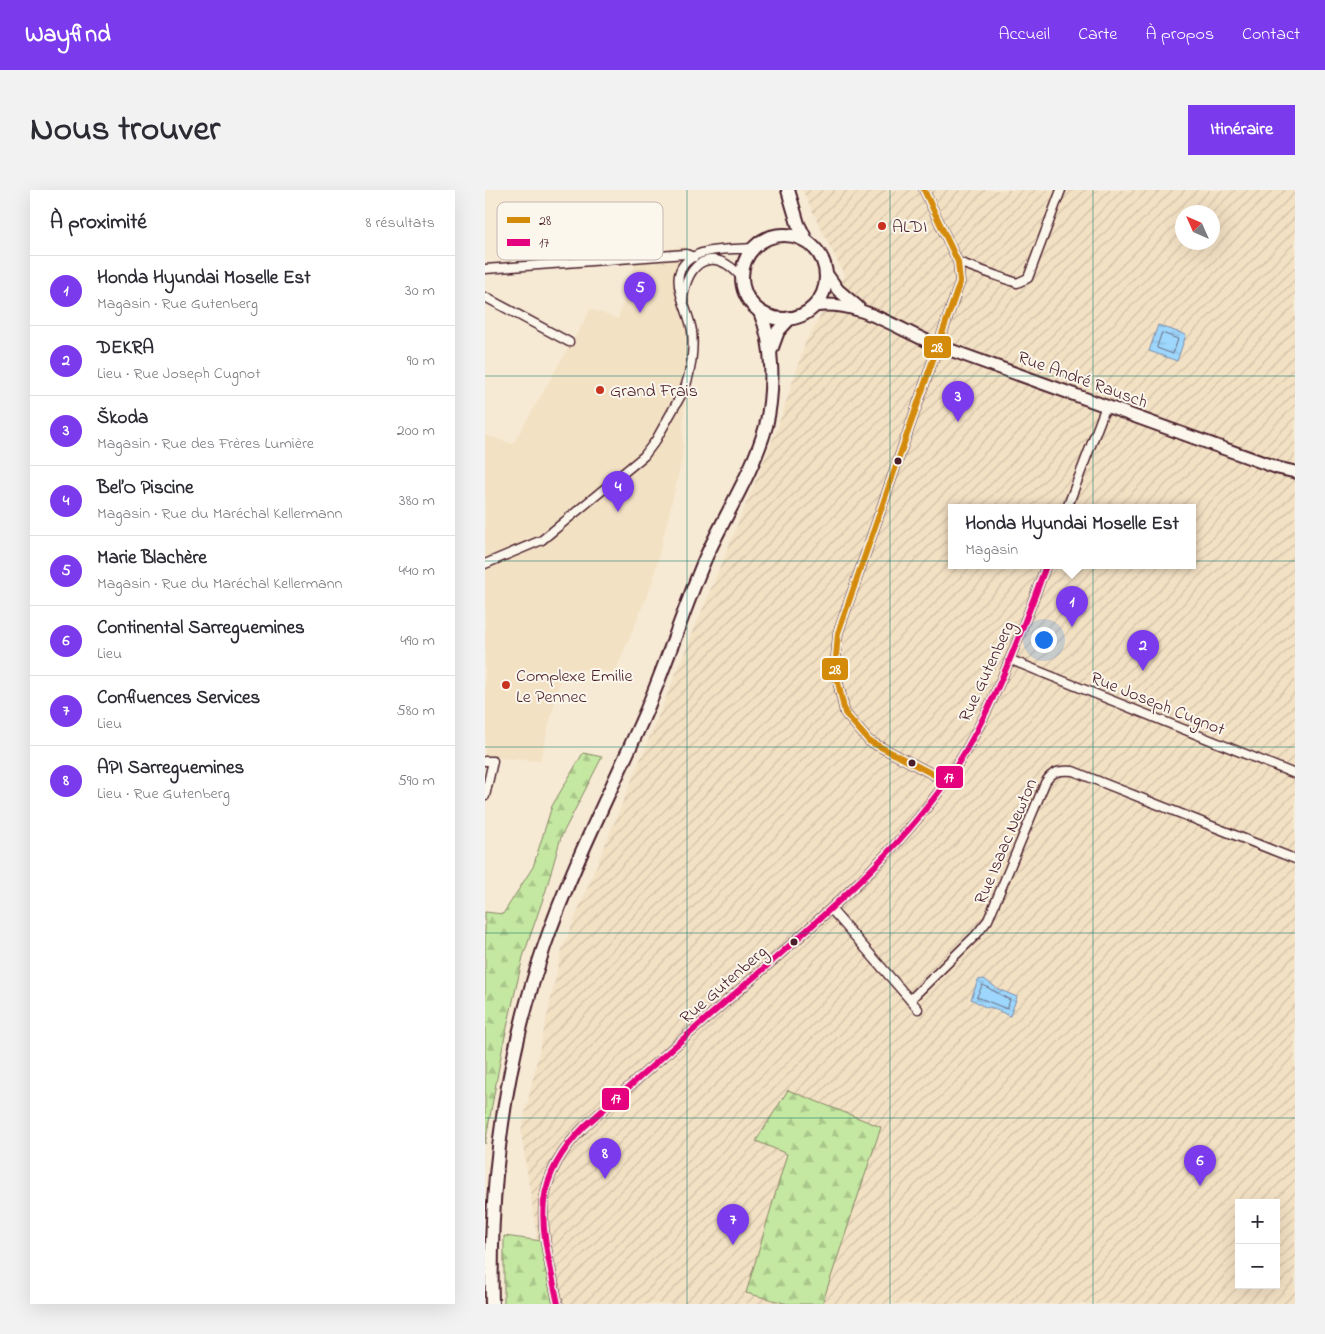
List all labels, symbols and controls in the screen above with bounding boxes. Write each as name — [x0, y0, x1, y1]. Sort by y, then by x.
text: Wayfind — [25, 18, 111, 53]
text: Accueil — [998, 22, 1050, 48]
text: Carte — [1078, 22, 1117, 48]
text: À propos — [1145, 22, 1214, 48]
text: Contact — [1242, 22, 1300, 48]
text: Nous trouver — [30, 105, 220, 156]
button: Itinéraire — [1188, 105, 1295, 155]
legend — [497, 202, 663, 260]
north arrow — [1175, 205, 1220, 250]
text: À proximité — [50, 208, 147, 238]
text: 8 résultats — [365, 211, 435, 235]
text: 28 — [539, 211, 551, 232]
place label: ALDI — [892, 215, 927, 241]
marker: ALDI — [876, 220, 888, 232]
text: 17 — [539, 233, 549, 254]
text: Honda Hyundai Moselle Est — [97, 265, 311, 292]
pin: 5 — [624, 272, 656, 313]
text: 1 — [63, 279, 69, 303]
text: 30 m — [405, 279, 435, 303]
text: Magasin · Rue Gutenberg — [97, 292, 258, 316]
text: DEKRA — [97, 335, 154, 362]
line badge: 28 — [923, 335, 952, 359]
text: 28 — [930, 338, 944, 359]
street label: Rue André Rausch — [1014, 345, 1151, 416]
text: 2 — [62, 349, 70, 373]
text: 90 m — [407, 349, 435, 373]
text: Lieu · Rue Joseph Cugnot — [97, 362, 261, 386]
place label: Grand Frais — [610, 379, 698, 405]
pin: 3 — [942, 381, 974, 422]
marker: Grand Frais — [594, 384, 606, 396]
text: Škoda — [97, 405, 148, 432]
text: 3 — [63, 419, 69, 443]
text: 200 m — [397, 419, 435, 443]
text: Magasin · Rue des Frères Lumière — [97, 432, 314, 456]
unlabelled marker — [893, 456, 903, 466]
pin: 4 — [602, 471, 634, 512]
text: Bel’O Piscine — [97, 475, 193, 502]
text: 4 — [63, 489, 69, 513]
text: 380 m — [399, 489, 435, 513]
text: Magasin · Rue du Maréchal Kellermann — [97, 502, 343, 526]
popup — [948, 504, 1196, 569]
text: Honda Hyundai Moselle Est — [965, 511, 1179, 538]
text: Magasin — [965, 538, 1018, 562]
text: Marie Blachère — [97, 545, 207, 572]
text: 5 — [61, 559, 71, 583]
text: 440 m — [398, 559, 435, 583]
text: Magasin · Rue du Maréchal Kellermann — [97, 572, 343, 596]
pin: 1 — [1056, 586, 1088, 627]
text: Continental Sarreguemines — [97, 615, 305, 642]
street label: Rue Gutenberg — [953, 617, 1023, 727]
your location — [1031, 627, 1057, 653]
text: 6 — [62, 629, 70, 653]
text: 490 m — [400, 629, 435, 653]
pin: 2 — [1127, 630, 1159, 671]
text: Lieu — [97, 642, 122, 666]
line badge: 28 — [821, 657, 849, 681]
text: 28 — [828, 660, 842, 681]
place label: Complexe Emilie Le Pennec — [516, 664, 634, 711]
street label: Rue Joseph Cugnot — [1086, 666, 1228, 745]
marker: Complexe Emilie Le Pennec — [500, 679, 512, 691]
text: Confluences Services — [97, 685, 260, 712]
text: 7 — [63, 699, 69, 723]
text: 580 m — [397, 699, 435, 723]
text: Lieu — [97, 712, 122, 736]
text: API Sarreguemines — [97, 755, 244, 782]
unlabelled marker — [907, 758, 917, 768]
line badge: 17 — [935, 765, 964, 789]
text: 17 — [944, 768, 954, 789]
text: 8 — [63, 769, 69, 793]
text: 590 m — [398, 769, 435, 793]
street label: Rue Isaac Newton — [969, 775, 1045, 909]
text: Lieu · Rue Gutenberg — [97, 782, 230, 806]
unlabelled marker — [789, 937, 799, 947]
street label: Rue Gutenberg — [675, 940, 774, 1032]
line badge: 17 — [601, 1087, 630, 1111]
text: 17 — [611, 1089, 621, 1110]
pin: 8 — [589, 1138, 621, 1179]
pin: 6 — [1184, 1145, 1216, 1186]
map controls — [1235, 1199, 1280, 1289]
button: + — [1235, 1199, 1280, 1244]
pin: 7 — [717, 1204, 749, 1245]
button: − — [1235, 1244, 1280, 1289]

